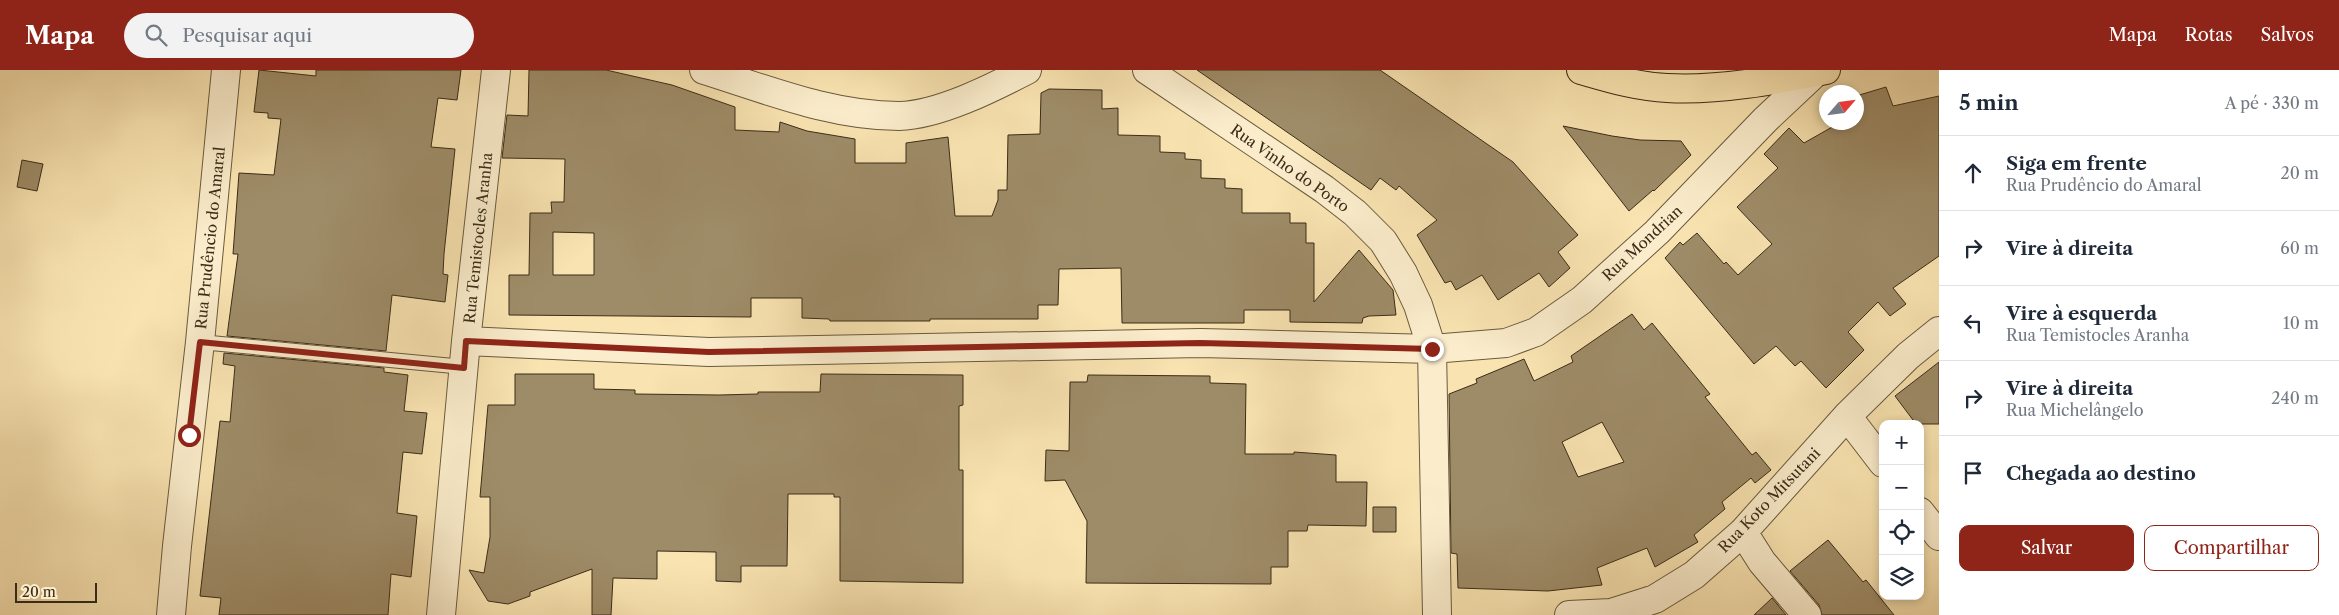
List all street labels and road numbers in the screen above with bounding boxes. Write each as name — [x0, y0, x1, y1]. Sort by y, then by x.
street label: Rua Vinho do Porto — [1227, 120, 1353, 216]
street label: Rua Prudêncio do Amaral — [191, 145, 229, 330]
street label: Rua Temistocles Aranha — [460, 151, 496, 324]
street label: Rua Mondrian — [1598, 201, 1686, 285]
street label: Rua Koto Mitsutani — [1714, 443, 1824, 556]

